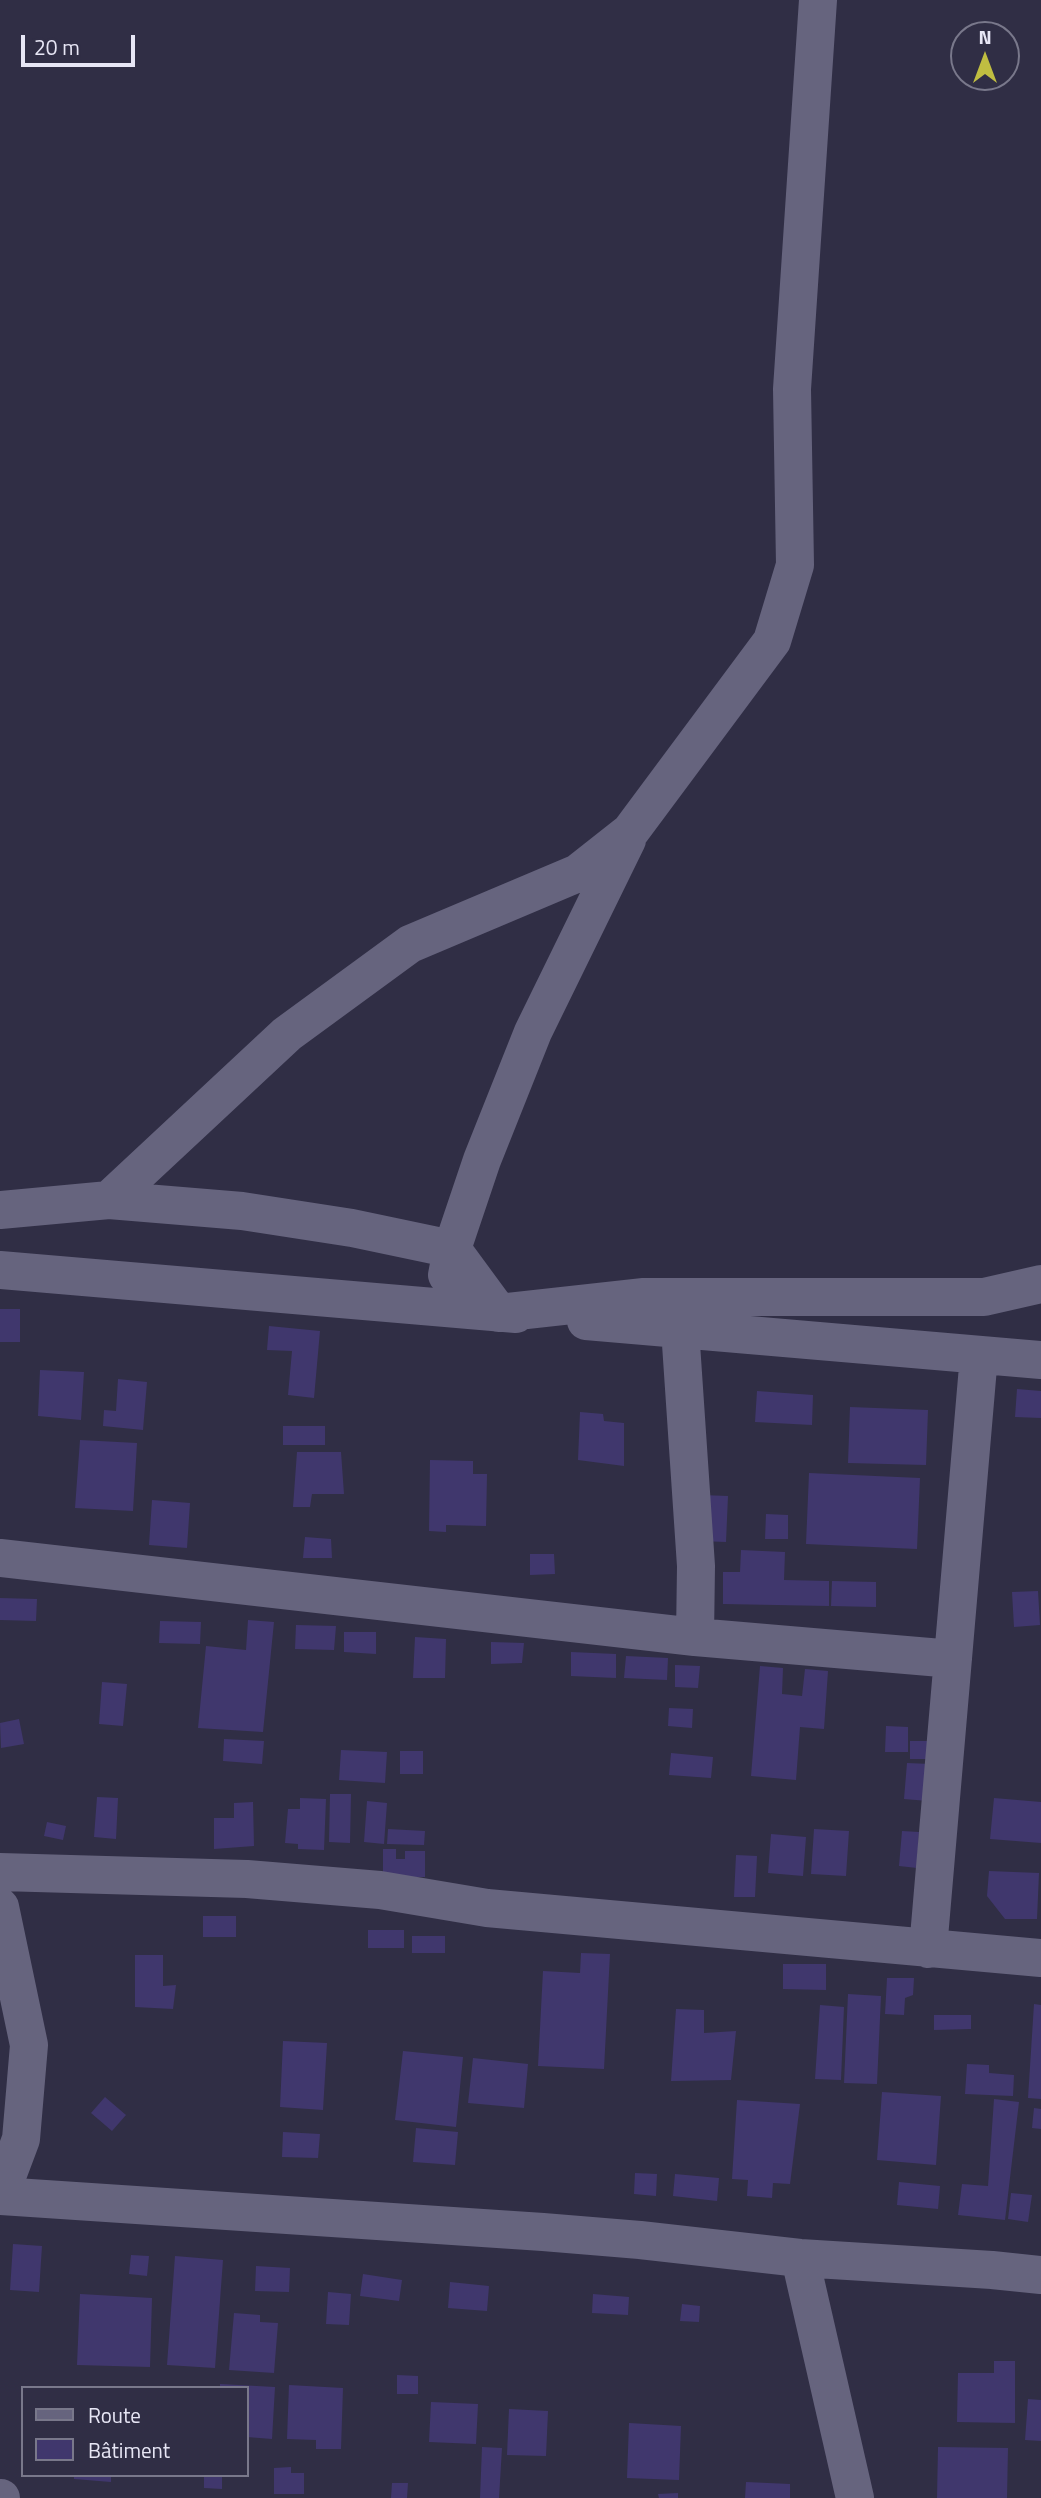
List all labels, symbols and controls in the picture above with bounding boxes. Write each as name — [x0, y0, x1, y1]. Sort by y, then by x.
scale bar — [24, 21, 138, 65]
north arrow — [950, 21, 1020, 91]
text: N — [978, 22, 992, 51]
text: 20 m — [34, 31, 80, 63]
legend — [21, 2386, 248, 2477]
text: Route — [88, 2399, 141, 2431]
text: Bâtiment — [88, 2434, 170, 2466]

